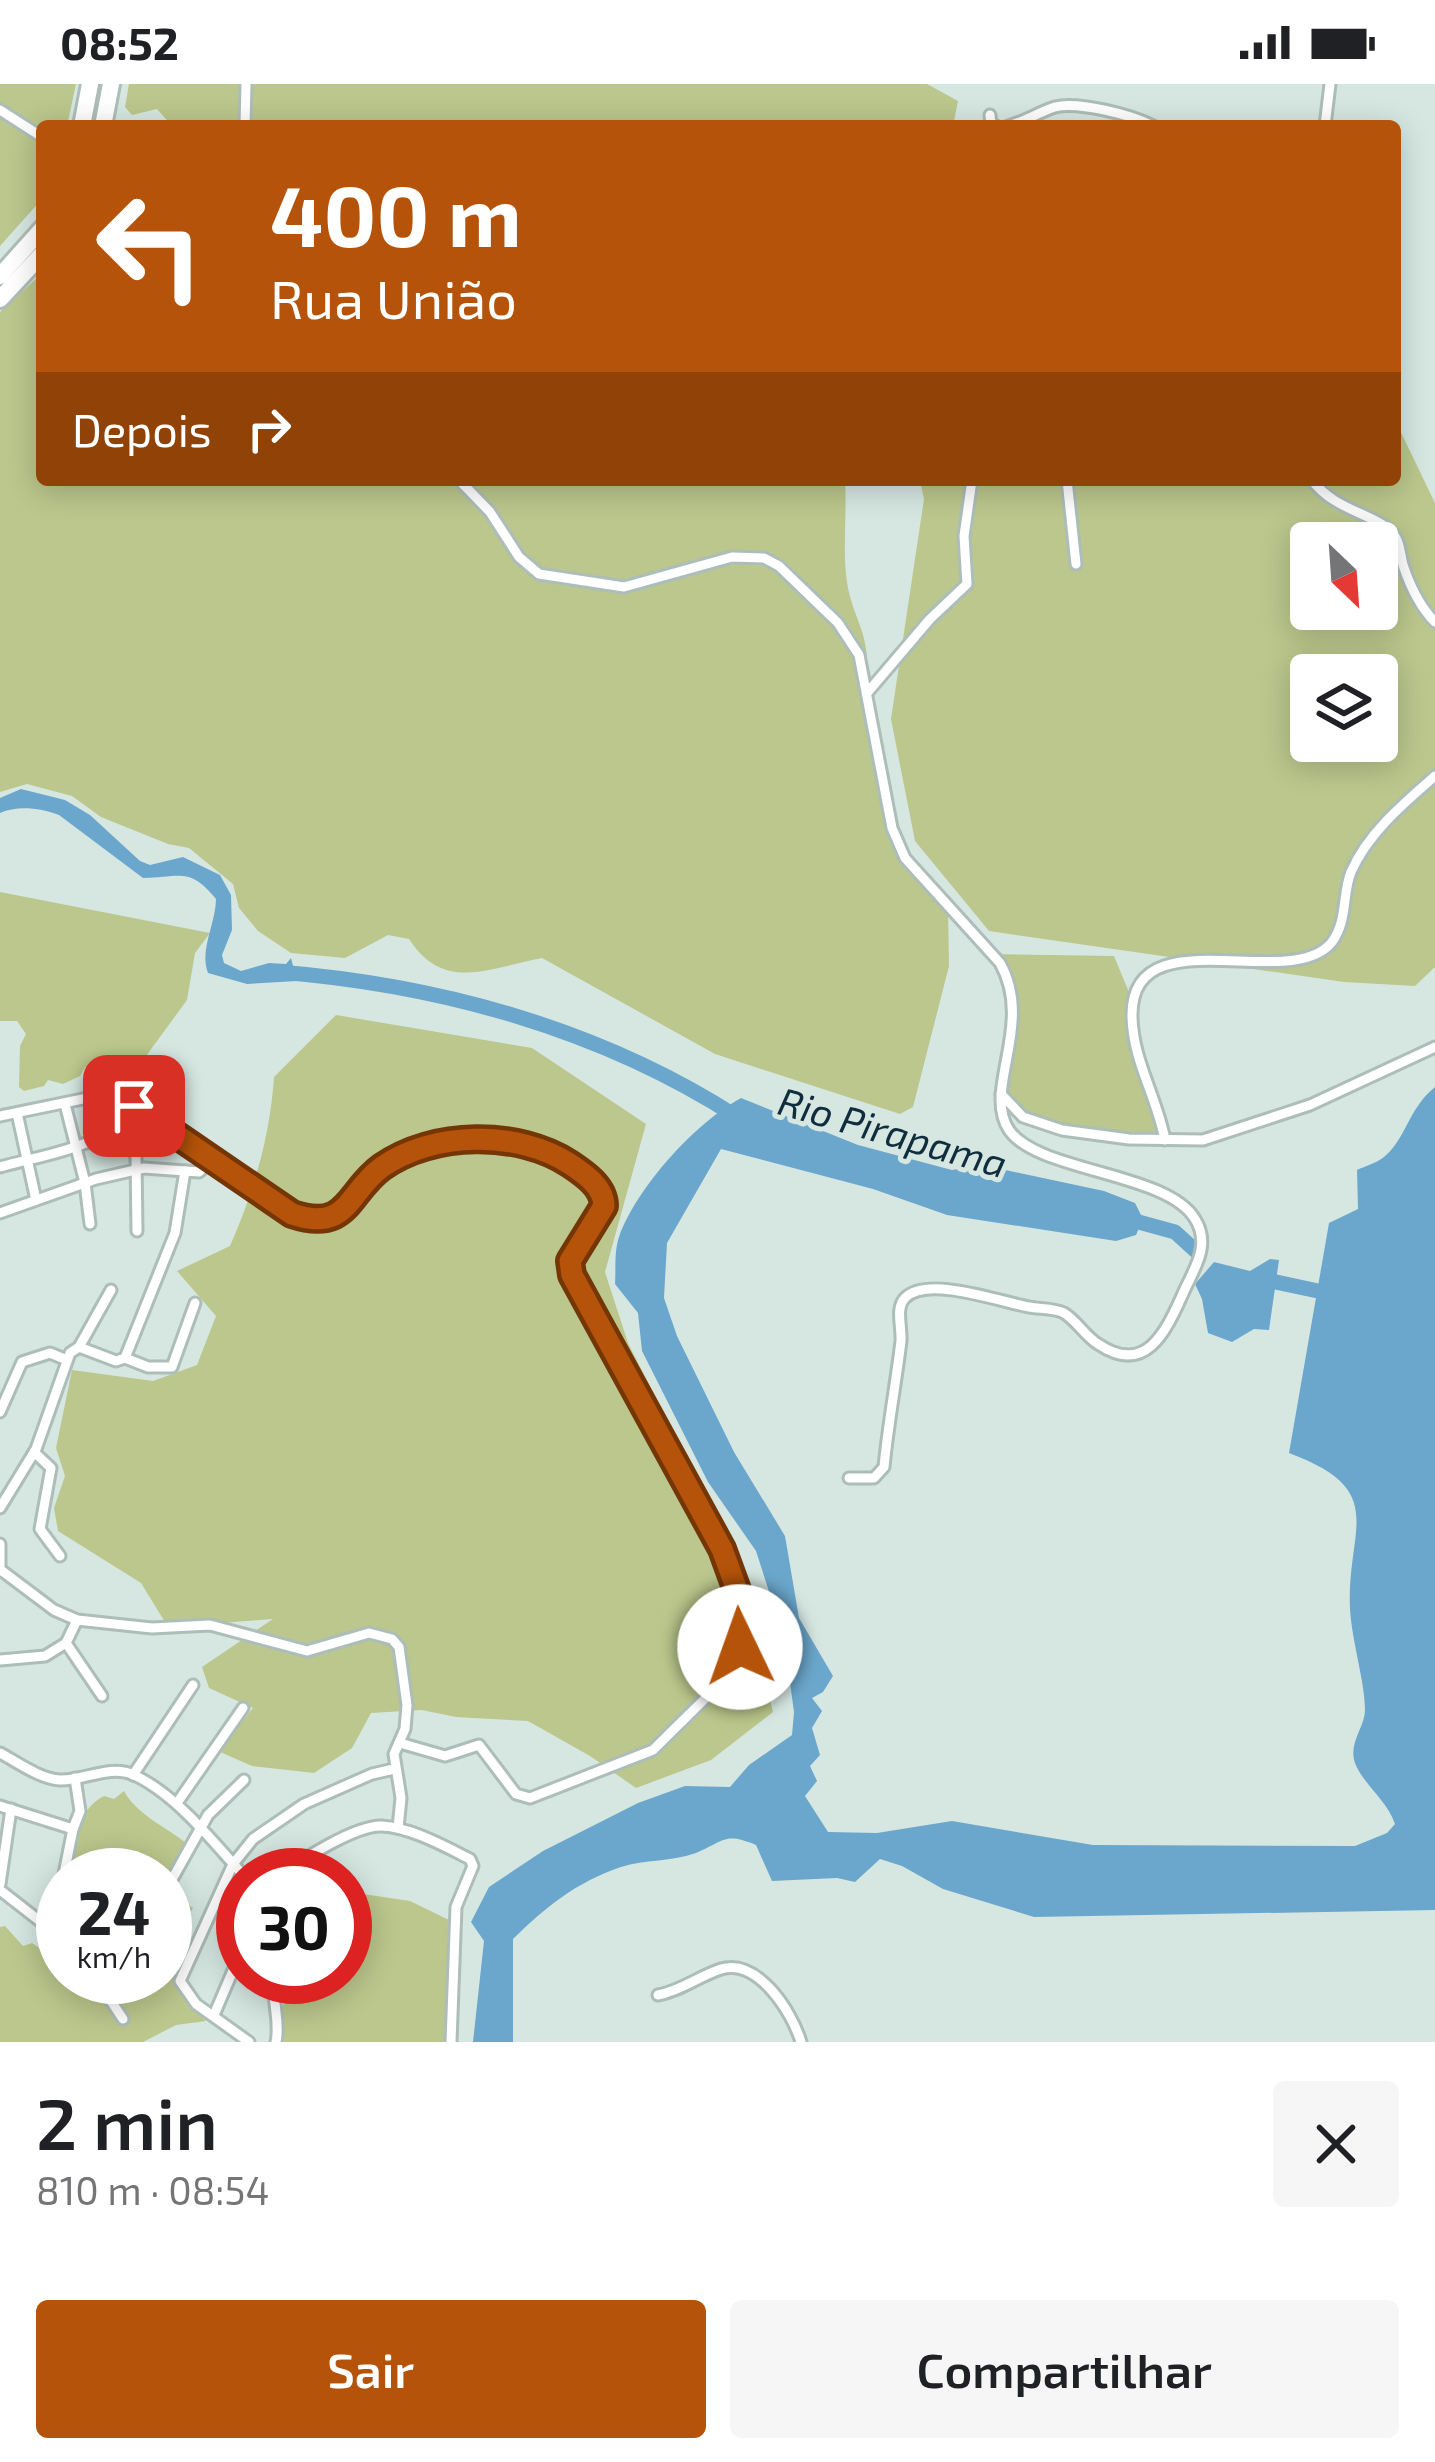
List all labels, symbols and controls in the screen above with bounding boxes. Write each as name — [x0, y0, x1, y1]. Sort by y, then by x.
text: 08:52 — [60, 15, 179, 69]
text: 400 m — [270, 163, 522, 264]
icon: left — [72, 168, 228, 324]
text: Rua União — [270, 265, 517, 330]
icon: right — [236, 396, 302, 462]
text: Depois — [72, 402, 212, 456]
north arrow — [1290, 522, 1398, 630]
map controls — [1290, 522, 1398, 762]
button: layers — [1290, 654, 1398, 762]
pin — [83, 1055, 185, 1157]
icon: arrive — [101, 1073, 167, 1139]
water label: Rio Pirapama — [773, 1076, 1013, 1186]
position arrow — [677, 1584, 803, 1710]
speed limit sign: 30 — [216, 1848, 372, 2004]
text: 24 — [77, 1875, 151, 1947]
text: km/h — [77, 1938, 151, 1974]
text: 2 min — [36, 2078, 218, 2164]
button: close — [1273, 2081, 1399, 2207]
text: 810 m · 08:54 — [36, 2166, 269, 2213]
button: Sair — [36, 2300, 706, 2438]
button: Compartilhar — [730, 2300, 1399, 2438]

